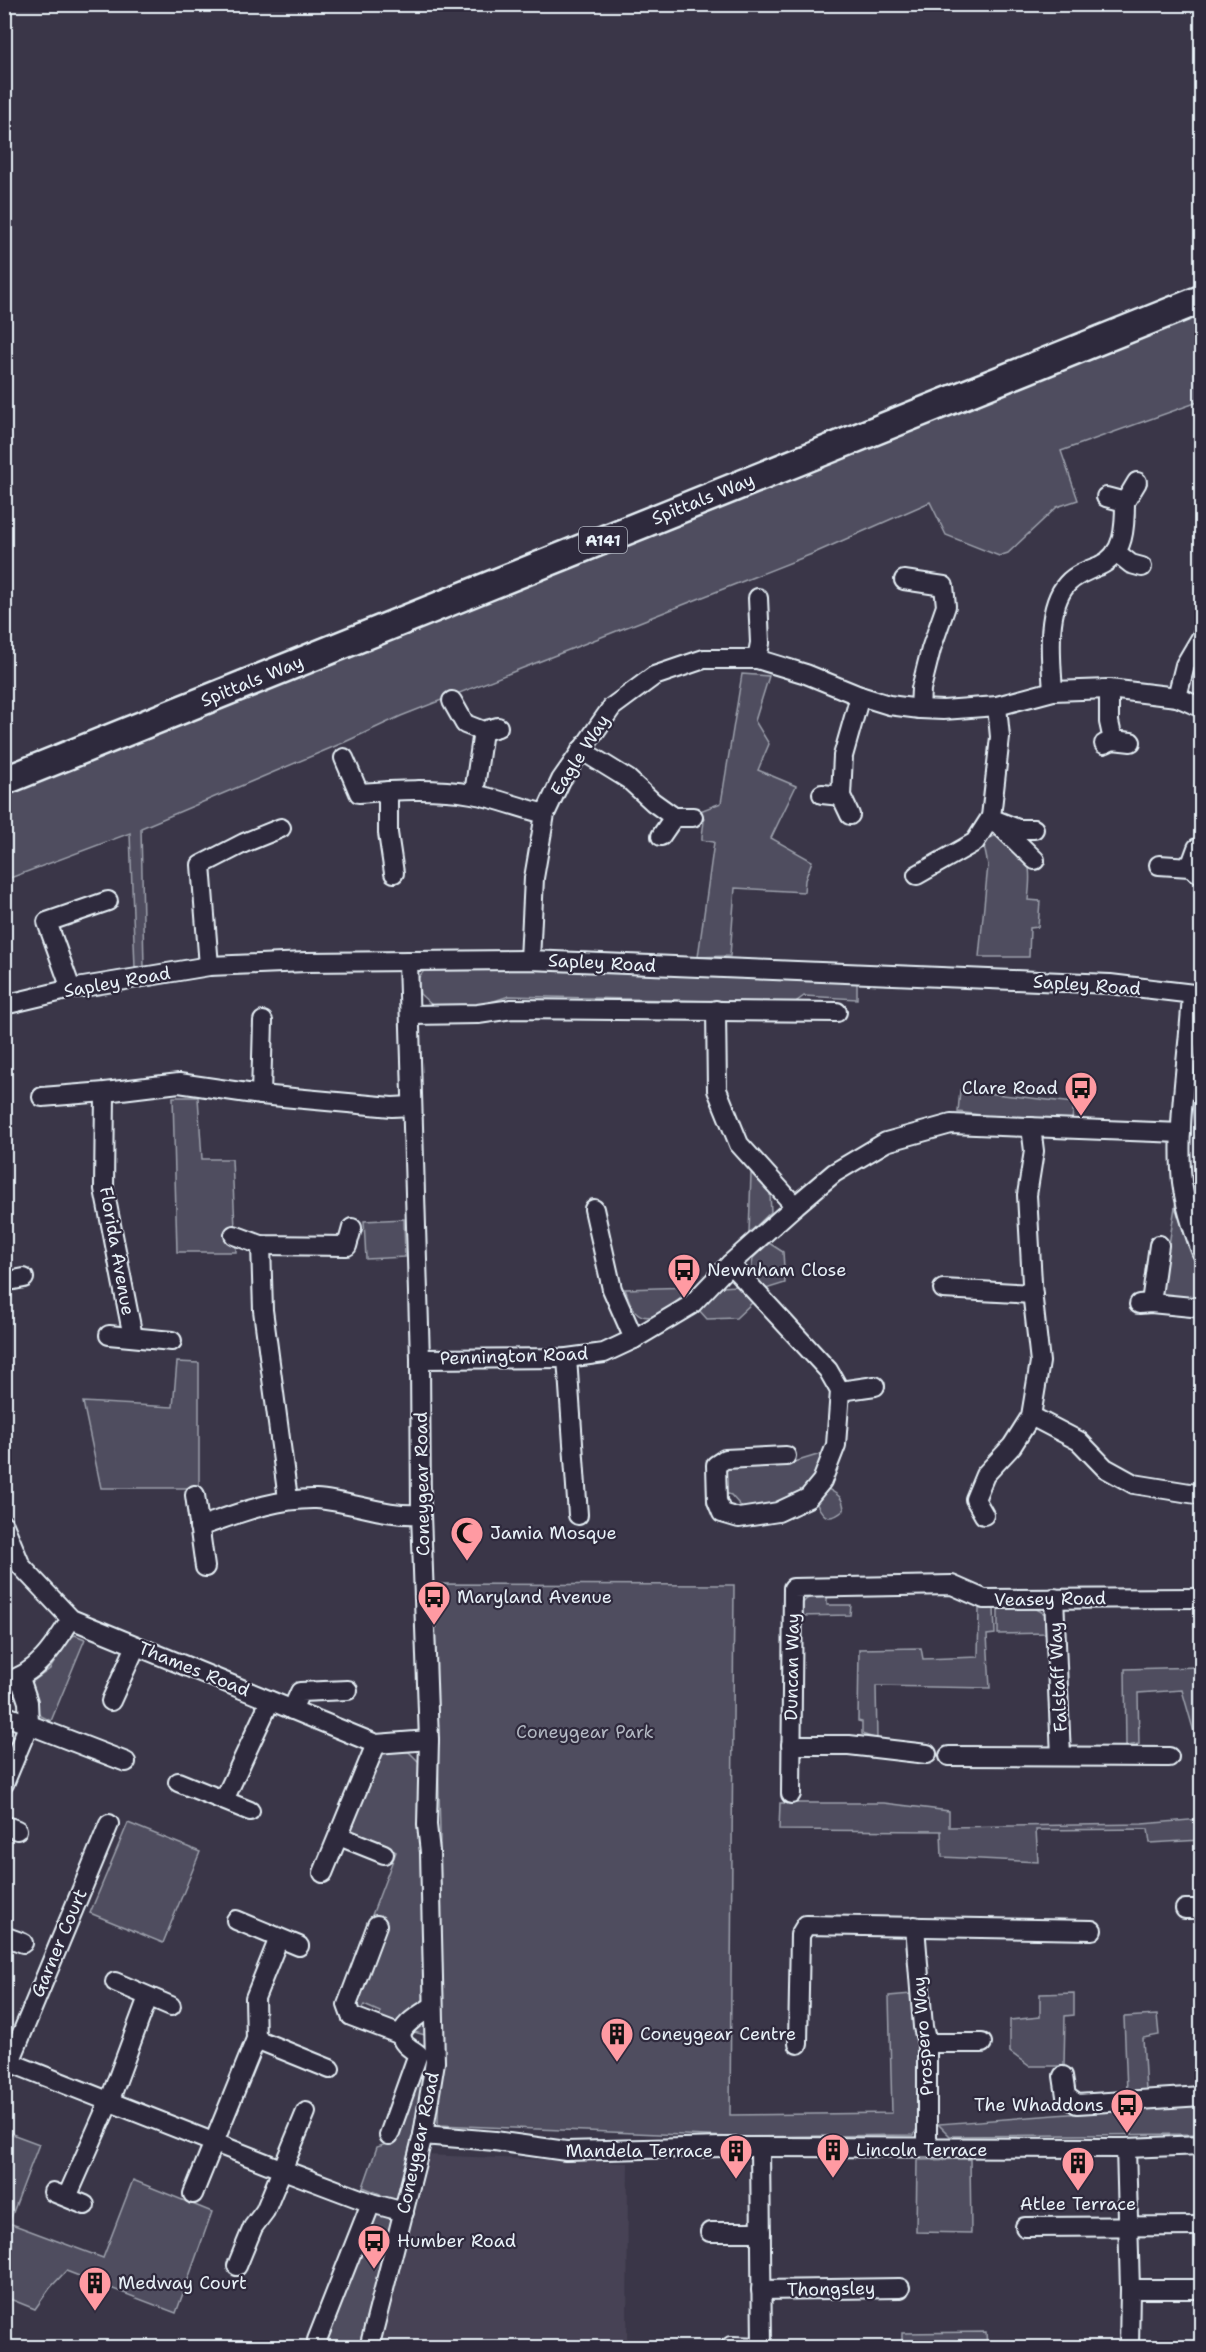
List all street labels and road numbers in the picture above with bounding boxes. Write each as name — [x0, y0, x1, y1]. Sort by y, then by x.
street label: Spittals Way — [648, 467, 758, 531]
road number: A141 — [579, 527, 627, 553]
street label: Spittals Way — [197, 649, 307, 713]
street label: Eagle Way — [545, 710, 615, 800]
street label: Sapley Road — [547, 948, 657, 978]
street label: Sapley Road — [62, 961, 172, 1003]
street label: Sapley Road — [1032, 969, 1142, 1001]
street label: Florida Avenue — [94, 1185, 140, 1317]
street label: Pennington Road — [439, 1341, 589, 1371]
street label: Coneygear Road — [409, 1412, 435, 1556]
street label: Veasey Road — [994, 1586, 1106, 1612]
street label: Duncan Way — [779, 1613, 805, 1721]
street label: Falstaff Way — [1043, 1621, 1073, 1733]
street label: Thames Road — [135, 1636, 253, 1702]
street label: Garner Court — [25, 1885, 93, 2001]
street label: Prospero Way — [907, 1976, 939, 2096]
street label: Coneygear Road — [391, 2070, 445, 2216]
street label: Thongsley — [787, 2276, 875, 2302]

